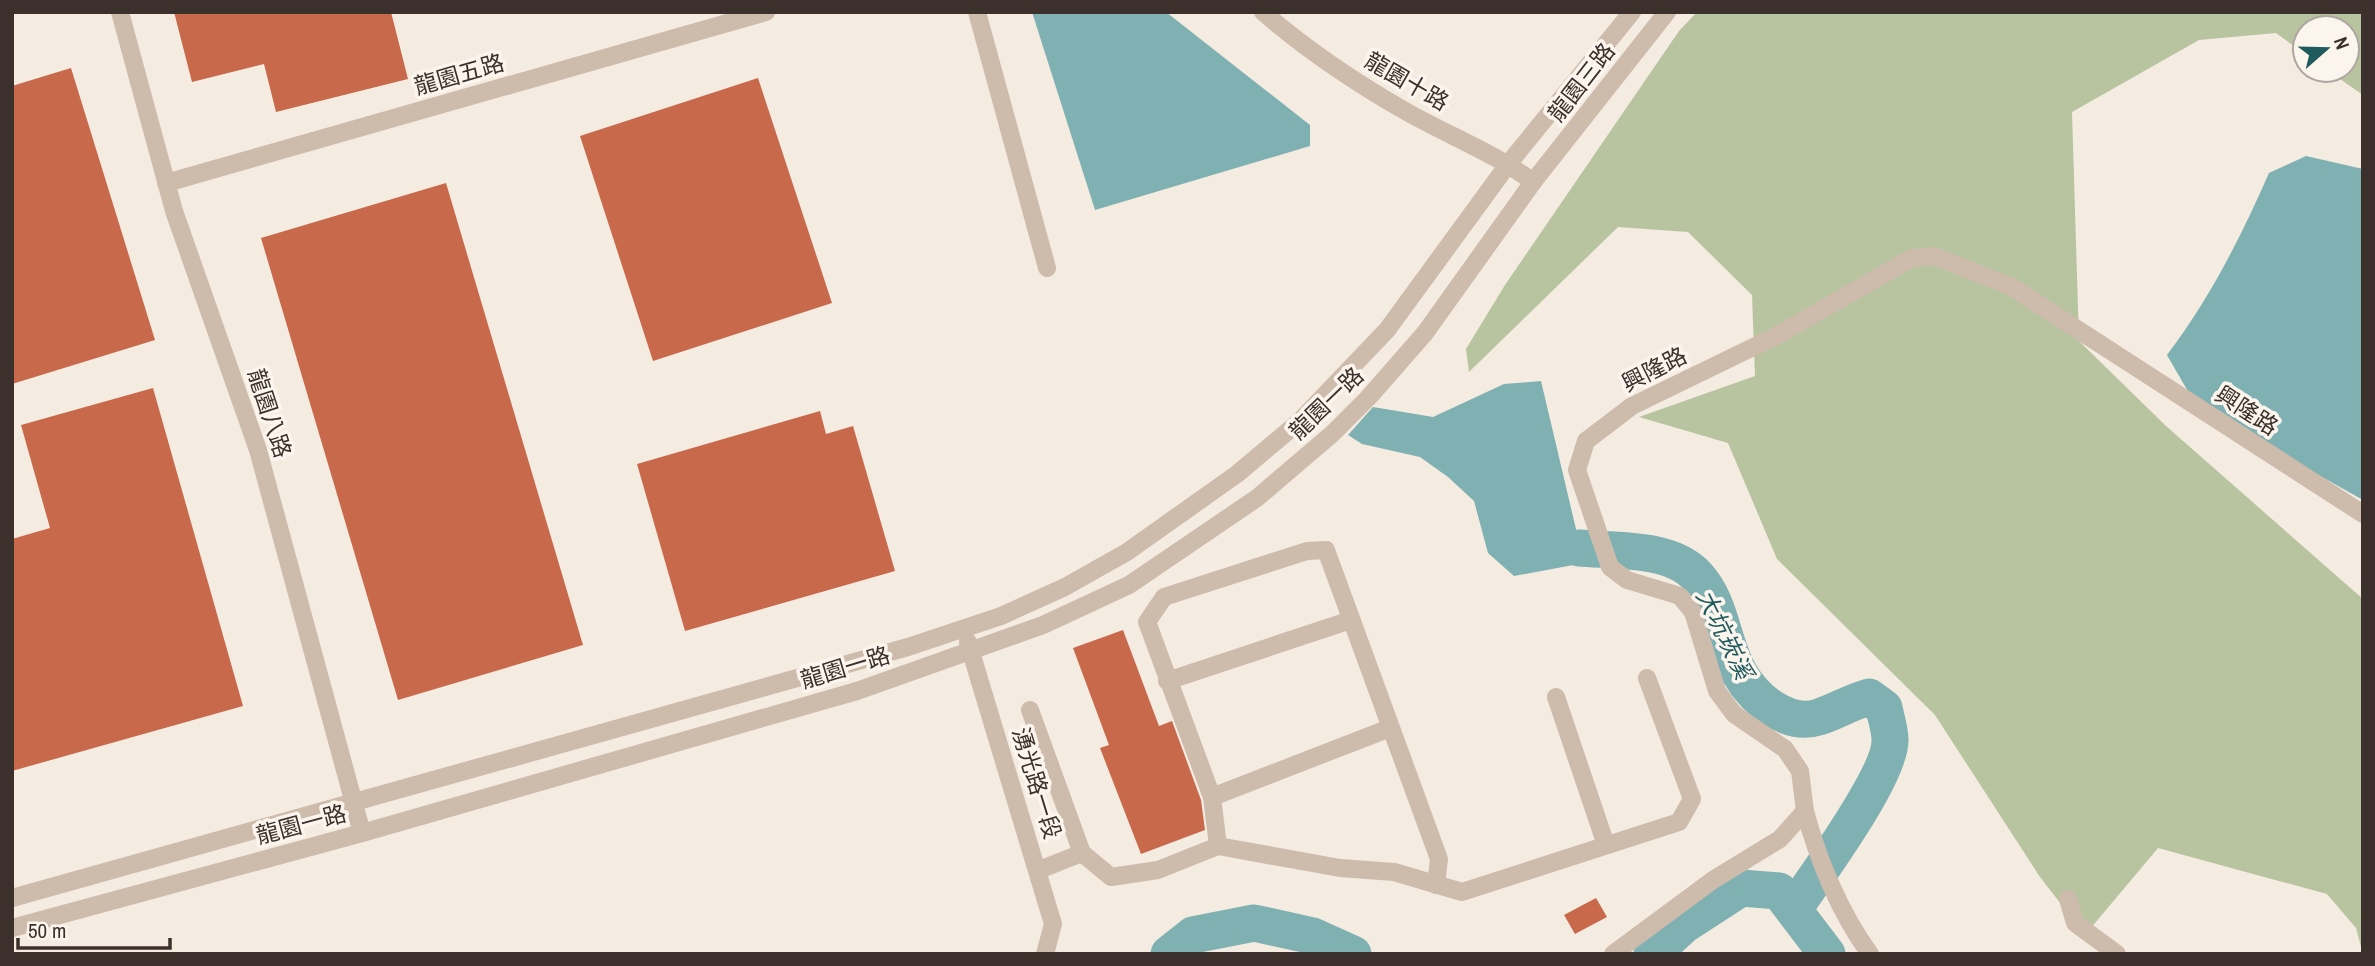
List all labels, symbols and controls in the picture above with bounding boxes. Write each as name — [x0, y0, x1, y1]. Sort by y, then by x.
north arrow — [2291, 14, 2361, 84]
text: N — [2328, 33, 2356, 53]
street label: 龍園三路 — [1540, 36, 1622, 128]
street label: 龍園十路 — [1359, 45, 1455, 117]
street label: 龍園五路 — [411, 46, 507, 102]
street label: 興隆路 — [1616, 340, 1692, 398]
street label: 龍園一路 — [1282, 360, 1370, 446]
street label: 龍園八路 — [241, 364, 299, 462]
street label: 興隆路 — [2210, 378, 2284, 442]
water label: 大坑崁溪 — [1690, 584, 1762, 687]
street label: 龍園一路 — [796, 639, 894, 695]
street label: 湧光路一段 — [1005, 723, 1069, 843]
street label: 龍園一路 — [253, 797, 349, 851]
scale bar — [18, 906, 170, 950]
text: 50 m — [28, 916, 66, 945]

